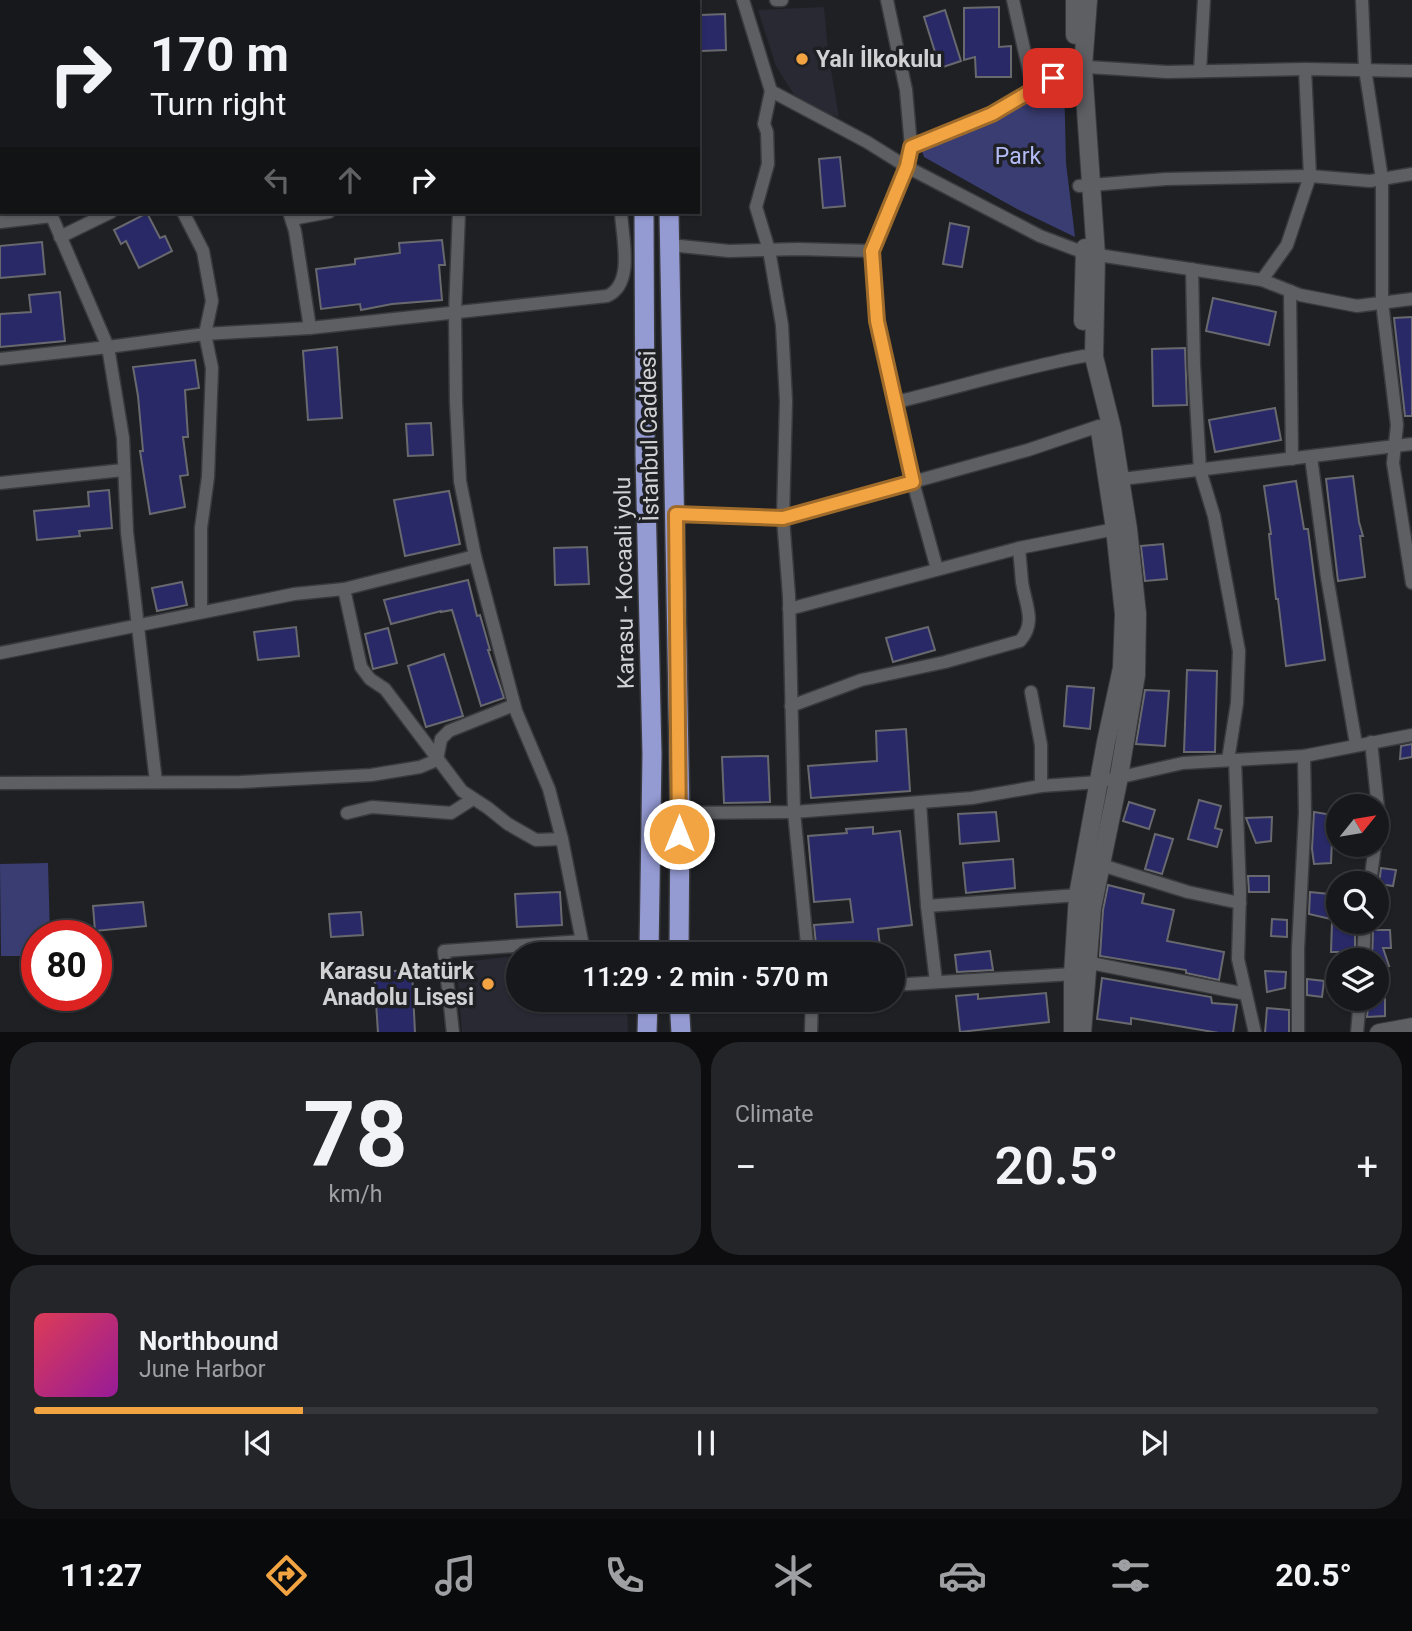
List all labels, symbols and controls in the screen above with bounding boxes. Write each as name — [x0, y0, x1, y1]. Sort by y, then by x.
text: 170 m — [150, 26, 289, 83]
icon: right — [35, 28, 126, 119]
place label: Yalı İlkokulu — [816, 45, 942, 73]
pin — [1023, 48, 1083, 108]
marker: Yalı İlkokulu — [794, 51, 810, 67]
icon: arrive — [1034, 59, 1072, 97]
text: Turn right — [150, 85, 286, 123]
park label: Park — [995, 143, 1042, 170]
icon: left — [258, 161, 296, 199]
icon: ahead — [331, 161, 369, 199]
icon: right — [404, 161, 442, 199]
street label: İstanbul Caddesi — [635, 350, 664, 522]
street label: Karasu - Kocaali yolu — [609, 477, 640, 689]
north arrow — [1326, 794, 1390, 858]
map controls — [1326, 794, 1389, 1011]
position arrow — [642, 797, 716, 871]
button: search — [1326, 871, 1389, 934]
speed limit sign: 80 — [21, 920, 112, 1011]
button: layers — [1326, 948, 1389, 1011]
place label: Karasu Atatürk Anadolu Lisesi — [320, 958, 475, 1011]
text: 11:29 · 2 min · 570 m — [582, 962, 829, 992]
marker: Karasu Atatürk Anadolu Lisesi — [480, 976, 496, 992]
text: 78 — [303, 1082, 408, 1188]
text: Climate — [735, 1101, 814, 1128]
text: 20.5° — [995, 1136, 1119, 1197]
text: − — [735, 1145, 757, 1189]
text: + — [1356, 1145, 1378, 1189]
text: km/h — [329, 1181, 383, 1208]
text: Northbound — [139, 1326, 279, 1356]
text: June Harbor — [139, 1356, 266, 1383]
icon: previous — [239, 1424, 277, 1462]
icon: pause — [687, 1424, 725, 1462]
icon: next — [1135, 1424, 1173, 1462]
icon: directions — [262, 1551, 311, 1600]
icon: music — [431, 1551, 480, 1600]
icon: phone — [600, 1551, 649, 1600]
icon: climate — [769, 1551, 818, 1600]
icon: car — [938, 1551, 987, 1600]
icon: filters — [1106, 1551, 1155, 1600]
text: 11:27 — [60, 1556, 142, 1594]
text: 20.5° — [1275, 1556, 1352, 1594]

